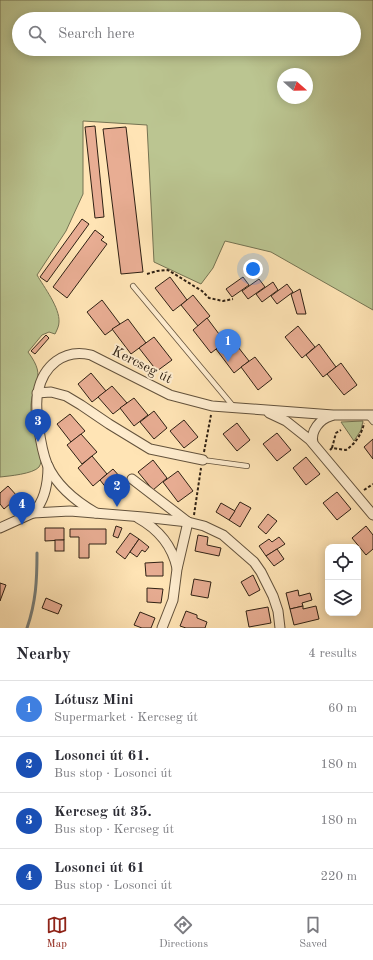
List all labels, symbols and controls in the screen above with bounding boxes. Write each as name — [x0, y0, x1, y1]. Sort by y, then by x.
search box — [12, 12, 361, 56]
icon: search — [26, 23, 48, 45]
text: Search here — [58, 27, 135, 42]
north arrow — [277, 68, 313, 104]
your location — [243, 259, 263, 279]
pin: 1 — [215, 329, 241, 362]
street label: Kercseg út — [110, 344, 174, 386]
pin: 3 — [25, 409, 51, 442]
pin: 2 — [104, 474, 130, 507]
pin: 4 — [9, 492, 35, 525]
map controls — [325, 544, 361, 616]
button: locate — [325, 544, 361, 580]
button: layers — [325, 580, 361, 616]
text: Nearby — [16, 646, 71, 663]
text: 4 results — [308, 647, 357, 660]
text: Lótusz Mini — [54, 693, 133, 708]
text: 1 — [25, 702, 33, 715]
text: 60 m — [328, 702, 357, 715]
text: Supermarket · Kercseg út — [54, 711, 198, 724]
text: Losonci út 61. — [54, 749, 149, 764]
text: 2 — [25, 758, 33, 771]
text: 180 m — [320, 758, 357, 771]
text: Bus stop · Losonci út — [54, 767, 172, 780]
text: Kercseg út 35. — [54, 805, 152, 820]
text: 3 — [25, 814, 33, 827]
text: 180 m — [320, 814, 357, 827]
text: Bus stop · Kercseg út — [54, 823, 174, 836]
text: Losonci út 61 — [54, 861, 145, 876]
text: 4 — [25, 870, 33, 883]
text: 220 m — [320, 870, 357, 883]
text: Bus stop · Losonci út — [54, 879, 172, 892]
tab: Map — [46, 914, 68, 952]
tab: Directions — [159, 914, 208, 952]
tab: Saved — [299, 914, 327, 952]

